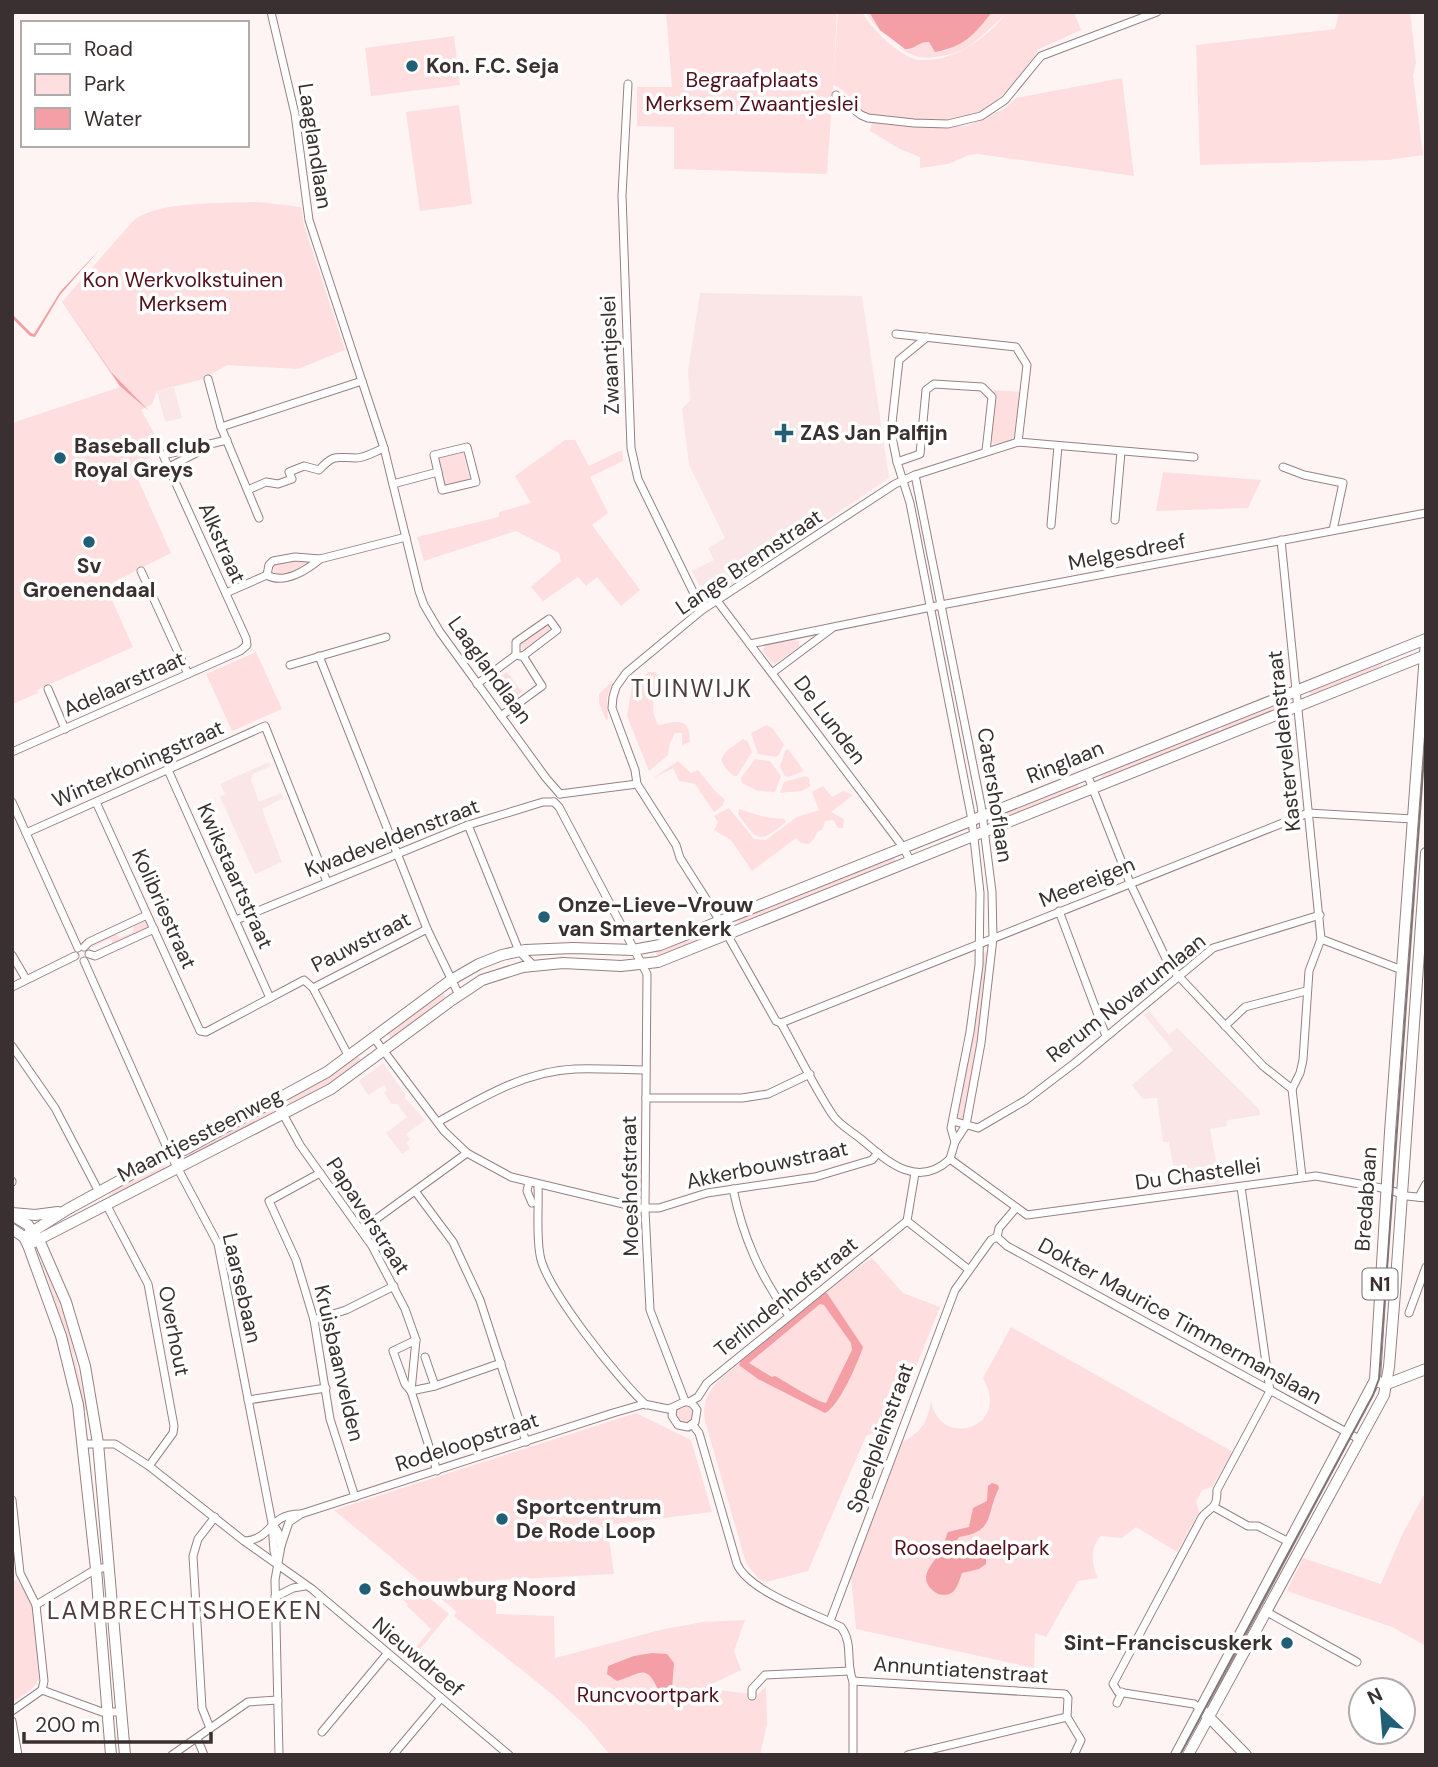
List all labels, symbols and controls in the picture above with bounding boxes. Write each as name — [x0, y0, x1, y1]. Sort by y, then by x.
legend — [21, 21, 248, 147]
text: Road — [84, 35, 133, 63]
place label: Kon. F.C. Seja — [426, 52, 559, 80]
marker: Kon. F.C. Seja — [404, 58, 420, 74]
park label: Begraafplaats Merksem Zwaantjeslei — [645, 66, 859, 118]
text: Park — [84, 70, 126, 98]
street label: Laaglandlaan — [291, 81, 339, 211]
text: Water — [84, 105, 142, 133]
park label: Kon Werkvolkstuinen Merksem — [83, 266, 283, 318]
street label: Zwaantjeslei — [594, 295, 626, 415]
place label: ZAS Jan Palfijn — [800, 419, 948, 447]
marker: ZAS Jan Palfijn — [774, 423, 794, 443]
place label: Baseball club Royal Greys — [74, 432, 211, 484]
marker: Baseball club Royal Greys — [52, 450, 68, 466]
street label: Alkstraat — [192, 498, 252, 588]
street label: Lange Bremstraat — [670, 503, 828, 621]
street label: Melgesdreef — [1066, 527, 1188, 577]
marker: Sv Groenendaal — [81, 534, 97, 550]
place label: Sv Groenendaal — [23, 552, 155, 604]
street label: Laaglandlaan — [441, 611, 539, 729]
street label: Adelaarstraat — [59, 645, 189, 723]
street label: Kasterveldenstraat — [1261, 649, 1307, 833]
street label: De Lunden — [787, 670, 873, 770]
district label: TUINWIJK — [631, 673, 753, 704]
street label: Winterkoningstraat — [48, 714, 228, 814]
street label: Catershoflaan — [971, 726, 1019, 864]
street label: Ringlaan — [1022, 734, 1108, 790]
street label: Kwadeveldenstraat — [301, 792, 483, 884]
street label: Kwikstaartstraat — [190, 799, 280, 953]
street label: Kolibriestraat — [125, 845, 203, 973]
street label: Meereigen — [1035, 850, 1139, 914]
place label: Onze-Lieve-Vrouw van Smartenkerk — [558, 891, 753, 943]
street label: Pauwstraat — [307, 905, 415, 979]
marker: Onze-Lieve-Vrouw van Smartenkerk — [536, 909, 552, 925]
street label: Rerum Novarumlaan — [1041, 927, 1211, 1069]
street label: Maantjessteenweg — [113, 1081, 287, 1189]
street label: Moeshofstraat — [615, 1115, 645, 1257]
street label: Akkerbouwstraat — [684, 1134, 850, 1196]
street label: Bredabaan — [1348, 1146, 1384, 1252]
street label: Du Chastellei — [1133, 1151, 1263, 1197]
street label: Papaverstraat — [320, 1152, 416, 1280]
street label: Laarsebaan — [216, 1230, 268, 1346]
street label: Terlindenhofstraat — [709, 1231, 863, 1363]
street label: Dokter Maurice Timmermanslaan — [1033, 1231, 1327, 1411]
road number: N1 — [1362, 1268, 1398, 1300]
street label: Kruisbaanvelden — [307, 1282, 371, 1444]
street label: Overhout — [152, 1284, 196, 1378]
street label: Speelpleinstraat — [840, 1359, 920, 1517]
street label: Rodeloopstraat — [392, 1406, 542, 1478]
place label: Sportcentrum De Rode Loop — [516, 1493, 661, 1545]
marker: Sportcentrum De Rode Loop — [494, 1511, 510, 1527]
park label: Roosendaelpark — [894, 1534, 1050, 1562]
place label: Schouwburg Noord — [379, 1575, 576, 1603]
marker: Schouwburg Noord — [357, 1581, 373, 1597]
district label: LAMBRECHTSHOEKEN — [47, 1595, 323, 1626]
street label: Nieuwdreef — [367, 1611, 469, 1703]
place label: Sint-Franciscuskerk — [1064, 1629, 1273, 1657]
marker: Sint-Franciscuskerk — [1279, 1635, 1295, 1651]
street label: Annuntiatenstraat — [873, 1650, 1049, 1690]
north arrow — [1347, 1676, 1417, 1746]
park label: Runcvoortpark — [577, 1681, 720, 1709]
text: N — [1363, 1682, 1386, 1710]
scale bar — [24, 1700, 212, 1744]
text: 200 m — [35, 1711, 100, 1739]

